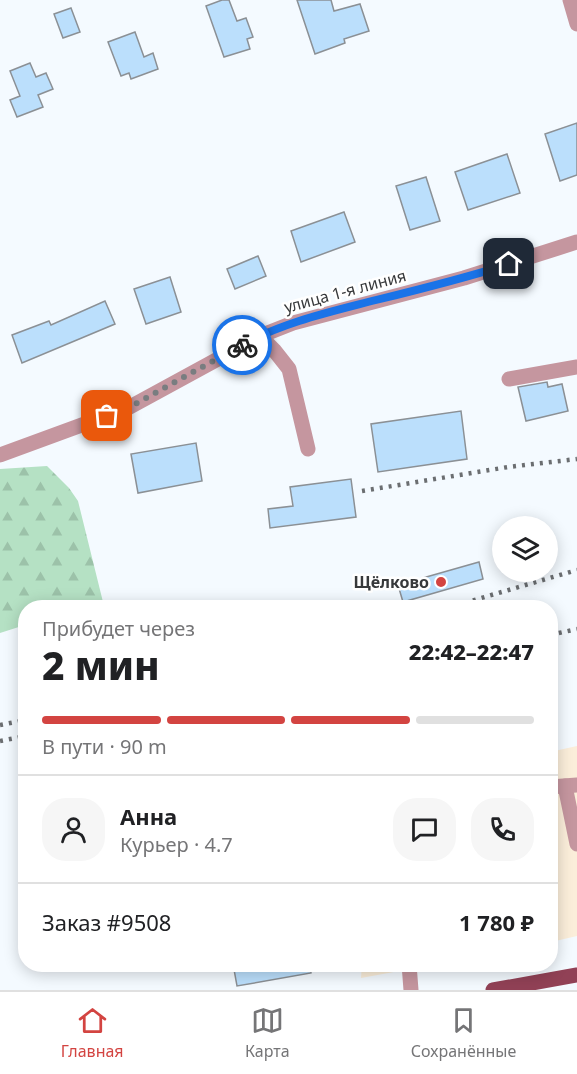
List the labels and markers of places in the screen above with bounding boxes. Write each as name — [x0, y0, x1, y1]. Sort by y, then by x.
pin — [483, 238, 534, 289]
pin — [81, 390, 132, 441]
place label: Щёлково — [354, 571, 429, 593]
marker: Щёлково — [434, 575, 448, 589]

